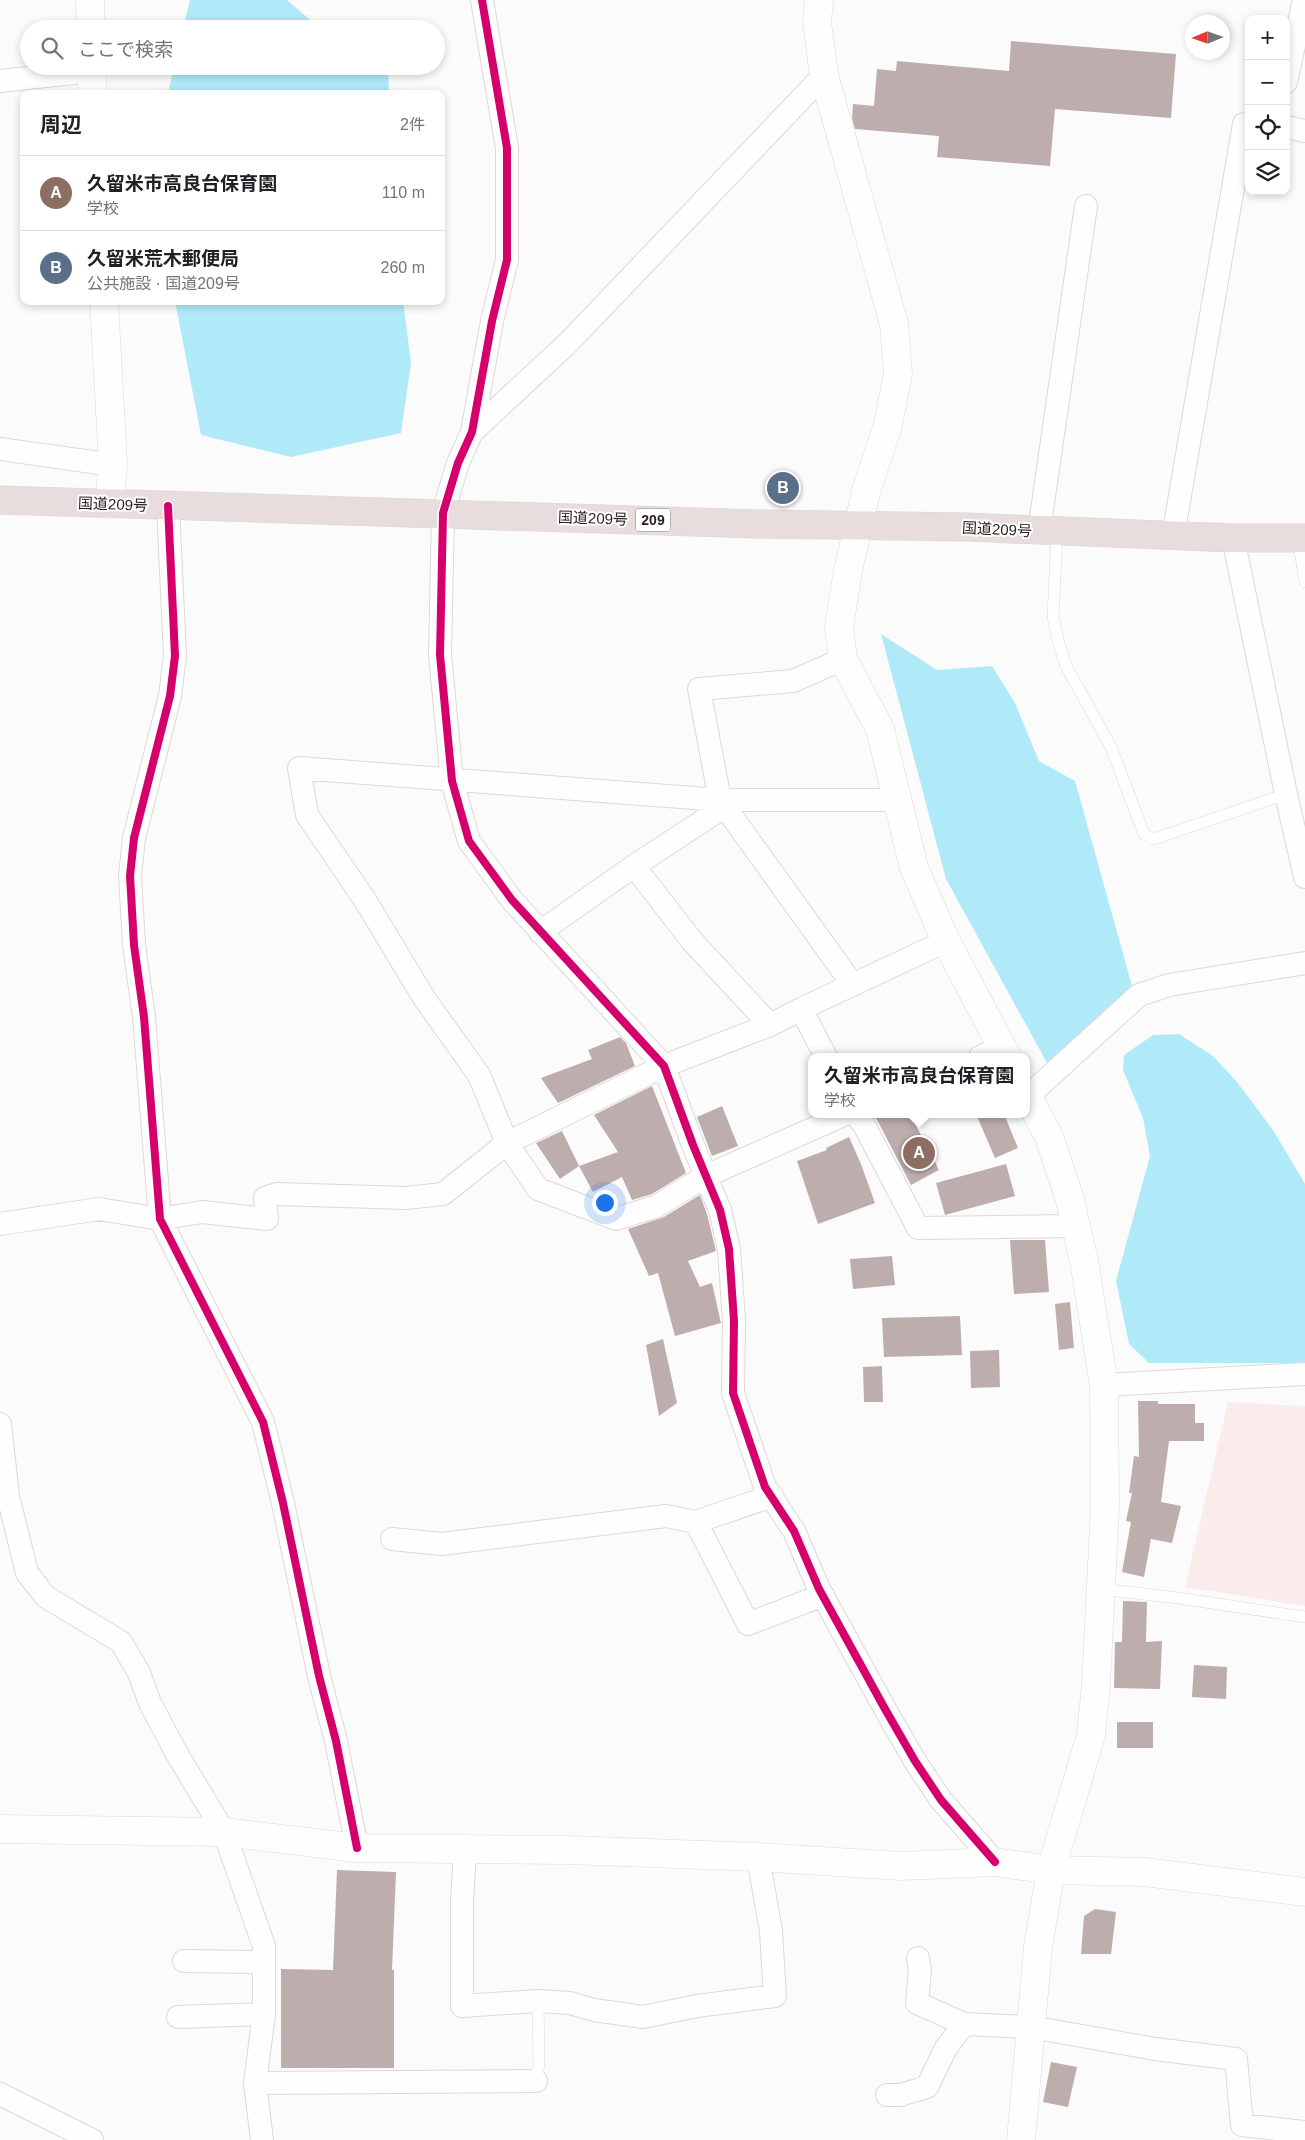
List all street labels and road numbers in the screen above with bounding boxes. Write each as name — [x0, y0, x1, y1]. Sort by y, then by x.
street label: 国道209号 — [78, 494, 148, 514]
street label: 国道209号 — [558, 508, 628, 528]
road number: 209 — [636, 508, 670, 532]
street label: 国道209号 — [962, 519, 1032, 539]

